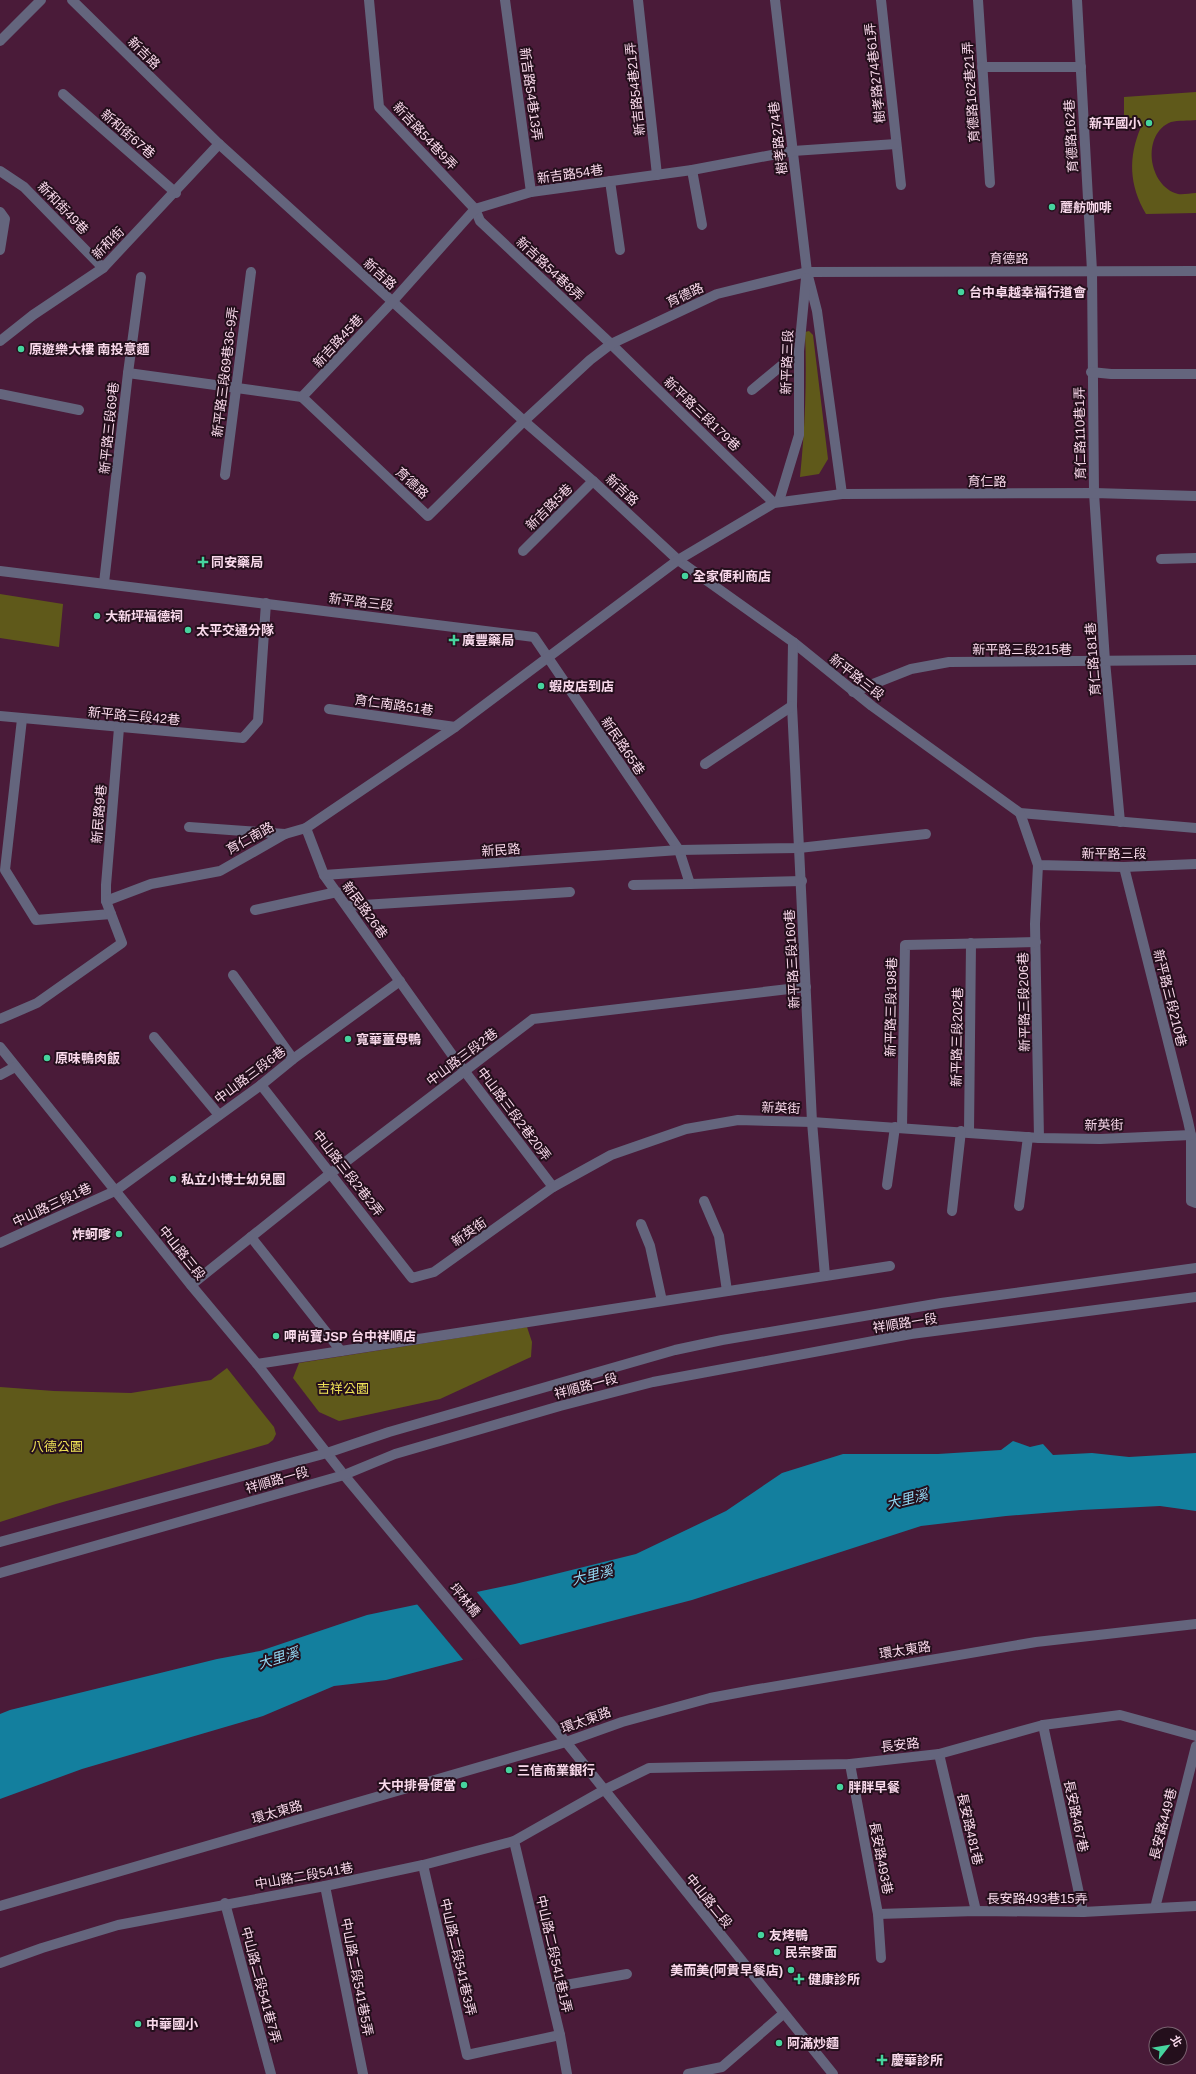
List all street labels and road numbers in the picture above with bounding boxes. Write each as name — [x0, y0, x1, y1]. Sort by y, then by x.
street label: 樹孝路274巷61弄 — [862, 22, 888, 124]
street label: 新吉路 — [125, 34, 163, 72]
street label: 育德路162巷21弄 — [960, 41, 982, 143]
street label: 新吉路54巷21弄 — [623, 42, 647, 136]
street label: 新吉路54巷13弄 — [517, 46, 545, 142]
street label: 新吉路54巷9弄 — [390, 99, 460, 173]
street label: 育德路162巷 — [1062, 99, 1080, 173]
street label: 樹孝路274巷 — [766, 101, 790, 175]
street label: 新和街67巷 — [98, 107, 158, 161]
street label: 新吉路54巷 — [536, 162, 604, 186]
street label: 新和街49巷 — [35, 179, 91, 237]
street label: 新和街 — [89, 224, 127, 262]
street label: 新吉路54巷8弄 — [513, 234, 587, 304]
street label: 育德路 — [989, 251, 1029, 266]
street label: 新吉路 — [360, 255, 400, 293]
street label: 育德路 — [664, 280, 706, 310]
street label: 新平路三段69巷36-9弄 — [210, 306, 240, 438]
street label: 新吉路45巷 — [310, 312, 366, 370]
street label: 新平路三段 — [778, 329, 796, 395]
street label: 新平路三段179巷 — [661, 374, 743, 454]
street label: 新平路三段69巷 — [97, 381, 121, 475]
street label: 育仁路110巷1弄 — [1072, 386, 1088, 480]
street label: 育德路 — [393, 464, 431, 502]
street label: 新吉路 — [603, 471, 641, 509]
street label: 育仁路 — [967, 474, 1007, 489]
street label: 新吉路5巷 — [523, 481, 575, 533]
street label: 新平路三段 — [328, 591, 394, 613]
street label: 育仁路181巷 — [1083, 622, 1103, 696]
street label: 新平路三段215巷 — [972, 642, 1072, 657]
street label: 新平路三段 — [827, 651, 887, 703]
street label: 育仁南路51巷 — [354, 692, 434, 718]
street label: 新平路三段42巷 — [87, 704, 181, 728]
street label: 新民路65巷 — [598, 714, 648, 778]
street label: 新民路9巷 — [89, 784, 109, 844]
street label: 育仁南路 — [224, 819, 276, 857]
street label: 新民路 — [481, 841, 521, 859]
street label: 新平路三段 — [1081, 846, 1147, 861]
street label: 新民路26巷 — [339, 879, 391, 941]
street label: 新平路三段160巷 — [782, 909, 802, 1009]
street label: 新平路三段210巷 — [1151, 948, 1189, 1048]
street label: 新平路三段206巷 — [1016, 952, 1032, 1052]
street label: 新平路三段198巷 — [883, 957, 899, 1057]
street label: 新平路三段202巷 — [949, 987, 965, 1087]
street label: 中山路三段2巷 — [423, 1025, 501, 1089]
street label: 中山路三段6巷 — [211, 1043, 289, 1107]
street label: 中山路三段2巷20弄 — [474, 1064, 554, 1164]
street label: 新英街 — [761, 1100, 801, 1116]
street label: 新英街 — [1084, 1117, 1124, 1133]
street label: 中山路三段2巷2弄 — [310, 1127, 386, 1219]
street label: 中山路三段1巷 — [10, 1180, 94, 1230]
street label: 新英街 — [449, 1215, 489, 1249]
street label: 中山路三段 — [156, 1223, 208, 1283]
street label: 祥順路一段 — [872, 1311, 938, 1335]
street label: 祥順路一段 — [553, 1370, 619, 1402]
street label: 祥順路一段 — [244, 1464, 310, 1496]
street label: 坪林橋 — [447, 1580, 483, 1620]
street label: 環太東路 — [878, 1639, 932, 1661]
street label: 環太東路 — [559, 1704, 613, 1736]
street label: 長安路 — [880, 1735, 920, 1755]
street label: 長安路467巷 — [1061, 1778, 1091, 1854]
street label: 長安路449巷 — [1147, 1786, 1179, 1862]
street label: 長安路481巷 — [954, 1791, 986, 1867]
street label: 環太東路 — [250, 1798, 304, 1826]
street label: 長安路493巷 — [867, 1820, 895, 1896]
street label: 中山路二段541巷 — [254, 1860, 354, 1892]
street label: 中山路二段 — [683, 1871, 735, 1931]
street label: 長安路493巷15弄 — [986, 1891, 1088, 1906]
street label: 中山路二段541巷1弄 — [533, 1894, 575, 2014]
street label: 中山路二段541巷3弄 — [437, 1897, 479, 2017]
street label: 中山路二段541巷5弄 — [338, 1917, 376, 2037]
street label: 中山路二段541巷7弄 — [238, 1925, 284, 2045]

